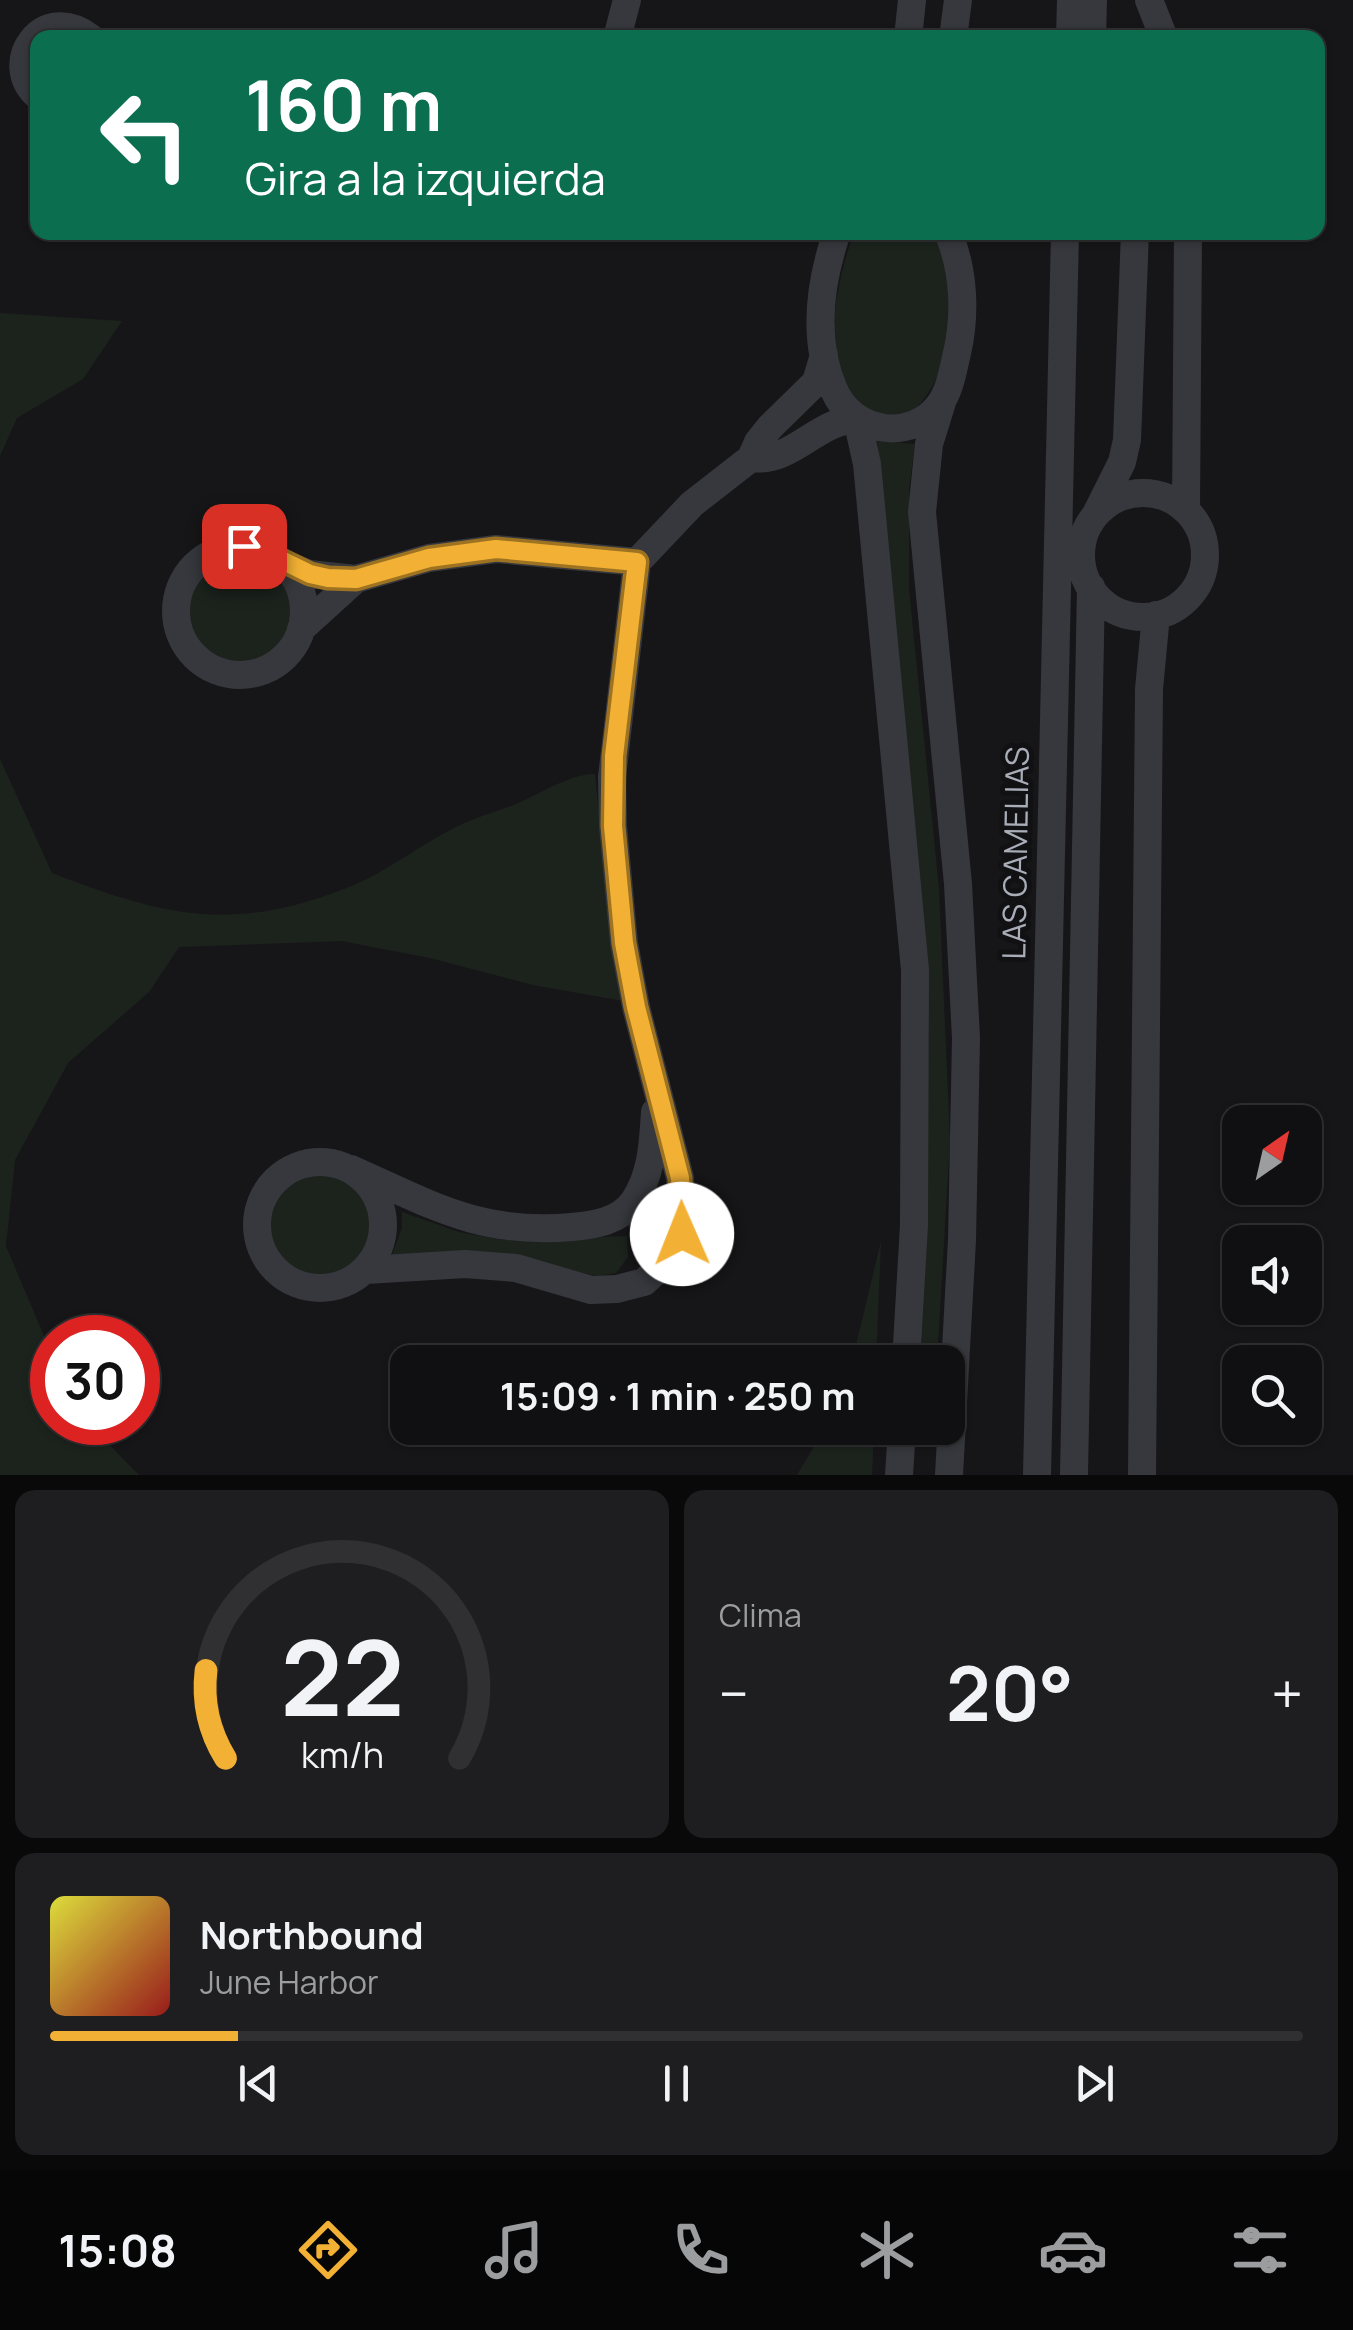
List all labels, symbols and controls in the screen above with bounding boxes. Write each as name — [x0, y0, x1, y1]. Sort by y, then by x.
text: 160 m — [245, 56, 442, 152]
icon: left — [80, 70, 210, 200]
text: Gira a la izquierda — [245, 147, 606, 209]
pin — [202, 504, 287, 589]
icon: arrive — [217, 519, 272, 574]
street label: LAS CAMELIAS — [991, 746, 1039, 960]
north arrow — [1222, 1105, 1322, 1205]
map controls — [1222, 1105, 1322, 1445]
position arrow — [630, 1182, 734, 1286]
button: sound — [1222, 1225, 1322, 1325]
speed limit sign: 30 — [30, 1315, 160, 1445]
button: search — [1222, 1345, 1322, 1445]
text: 15:09 · 1 min · 250 m — [500, 1369, 855, 1421]
text: Clima — [719, 1593, 802, 1637]
text: 22 — [280, 1605, 404, 1747]
text: 20° — [946, 1641, 1074, 1744]
text: − — [719, 1655, 749, 1731]
text: + — [1271, 1655, 1303, 1731]
text: km/h — [300, 1730, 384, 1779]
text: Northbound — [200, 1908, 424, 1960]
text: June Harbor — [200, 1960, 378, 2004]
icon: previous — [231, 2056, 286, 2111]
icon: pause — [649, 2056, 704, 2111]
icon: next — [1067, 2056, 1122, 2111]
icon: directions — [293, 2215, 363, 2285]
icon: music — [479, 2215, 549, 2285]
icon: phone — [666, 2215, 736, 2285]
icon: climate — [852, 2215, 922, 2285]
icon: car — [1038, 2215, 1108, 2285]
icon: filters — [1225, 2215, 1295, 2285]
text: 15:08 — [58, 2219, 177, 2281]

